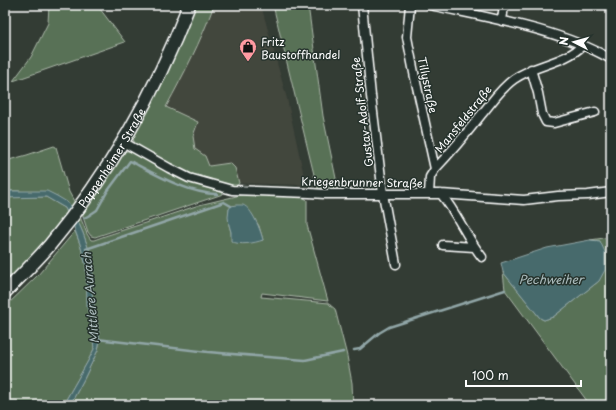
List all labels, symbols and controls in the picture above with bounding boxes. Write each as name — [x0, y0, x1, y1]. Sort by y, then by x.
north arrow — [554, 22, 594, 62]
place label: Fritz Baustoffhandel — [261, 33, 340, 63]
text: N — [555, 35, 572, 46]
shop icon: Fritz Baustoffhandel — [238, 37, 258, 62]
street label: Tillystraße — [414, 55, 442, 115]
street label: Gustav-Adolf-Straße — [347, 56, 377, 168]
street label: Mansfeldstraße — [430, 82, 496, 156]
street label: Pappenheimer Straße — [73, 105, 149, 211]
street label: Kriegenbrunner Straße — [301, 172, 423, 192]
water label: Mittlere Aurach — [77, 250, 103, 345]
water label: Pechweiher — [519, 270, 586, 288]
scale bar — [466, 362, 581, 388]
text: 100 m — [472, 366, 509, 384]

